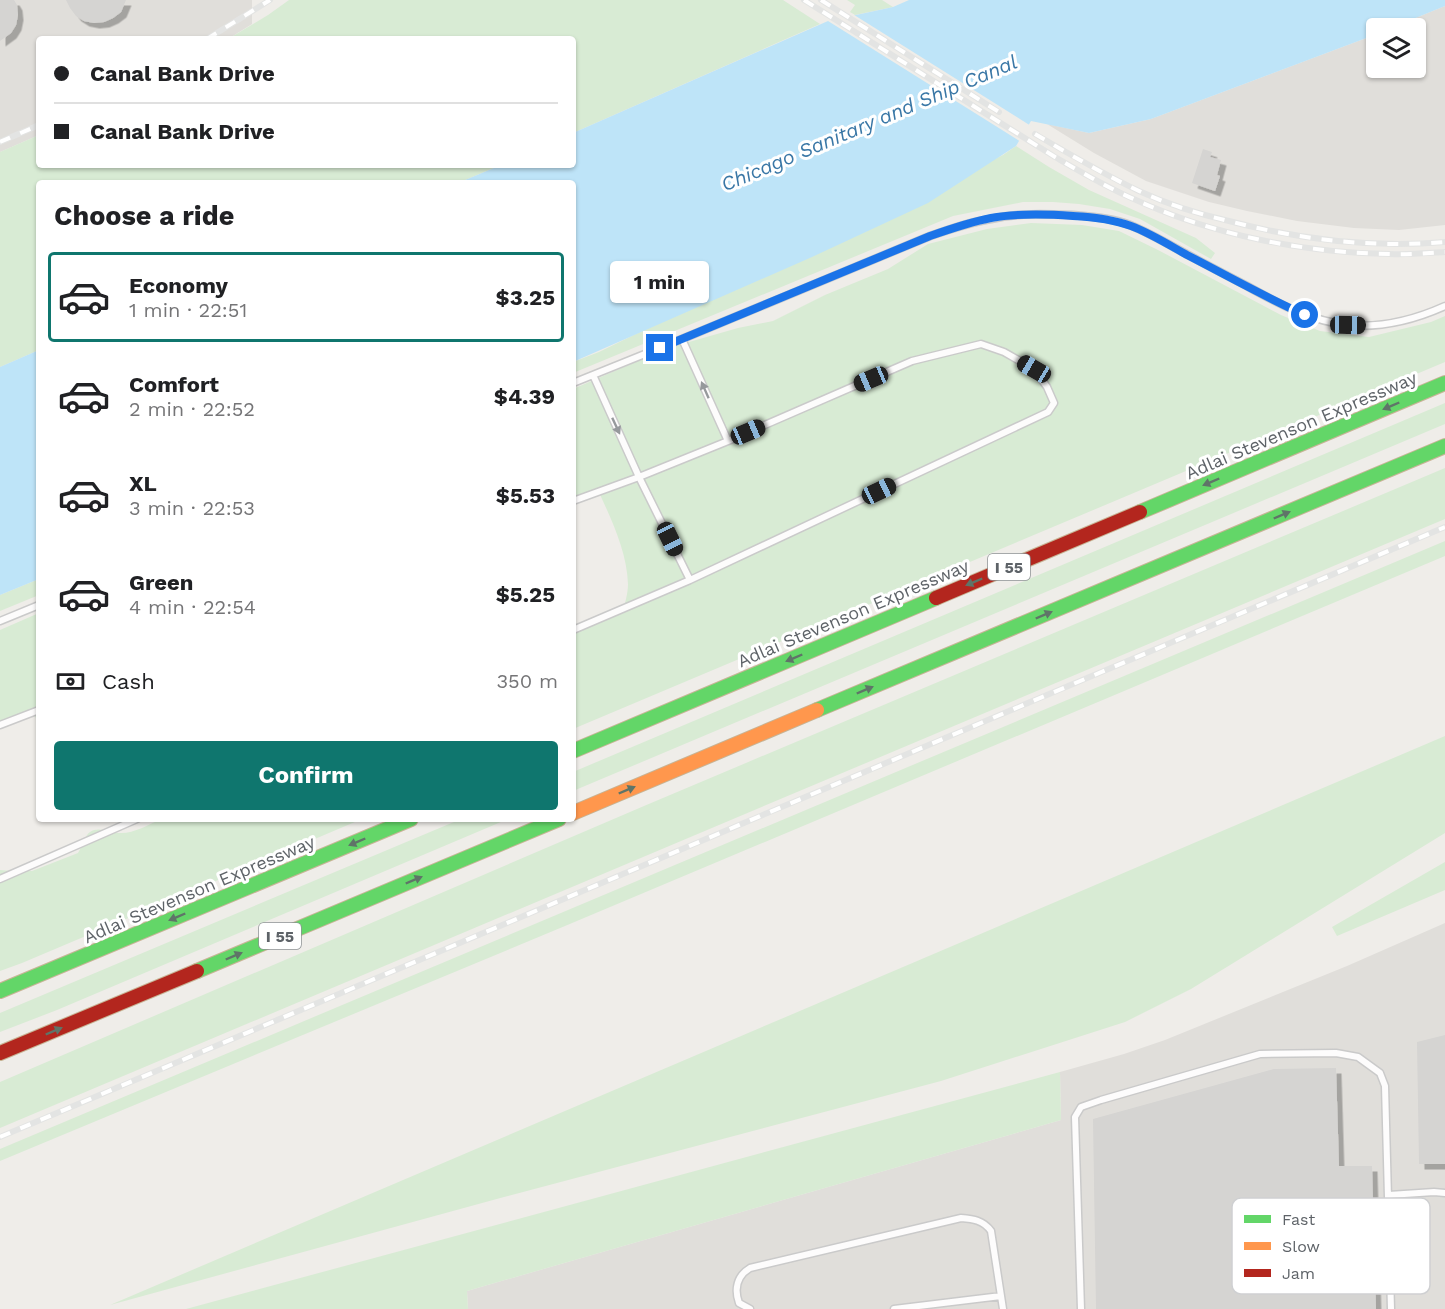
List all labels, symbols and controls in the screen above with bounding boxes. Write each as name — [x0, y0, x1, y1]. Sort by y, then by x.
map controls — [1366, 18, 1426, 78]
button: layers — [1366, 18, 1426, 78]
water label: Chicago Sanitary and Ship Canal — [717, 50, 1021, 196]
text: Canal Bank Drive — [90, 61, 275, 86]
text: Canal Bank Drive — [90, 119, 275, 144]
text: Choose a ride — [54, 200, 234, 232]
callout: 1 min — [610, 261, 710, 303]
icon: car — [57, 270, 111, 324]
text: 1 min — [634, 270, 685, 294]
text: Economy — [129, 273, 228, 298]
text: $3.25 — [496, 285, 555, 310]
text: 1 min · 22:51 — [129, 298, 247, 322]
route start — [1291, 301, 1318, 328]
car — [1330, 316, 1366, 334]
route end — [646, 334, 673, 361]
car — [1014, 352, 1054, 386]
car — [851, 364, 891, 394]
street label: Adlai Stevenson Expressway — [1182, 366, 1421, 483]
icon: car — [57, 369, 111, 423]
text: Comfort — [129, 372, 219, 397]
one-way arrow — [700, 381, 709, 399]
text: $4.39 — [494, 384, 555, 409]
text: 2 min · 22:52 — [129, 397, 255, 421]
one-way arrow — [1382, 402, 1400, 411]
one-way arrow — [611, 417, 621, 435]
car — [728, 417, 768, 447]
icon: car — [57, 468, 111, 522]
text: XL — [129, 471, 157, 496]
car — [859, 475, 899, 507]
one-way arrow — [1202, 477, 1220, 487]
text: $5.53 — [496, 483, 555, 508]
text: 3 min · 22:53 — [129, 496, 255, 520]
one-way arrow — [1274, 510, 1292, 520]
car — [654, 519, 686, 559]
street label: Adlai Stevenson Expressway — [734, 554, 973, 671]
road number: I 55 — [988, 554, 1030, 580]
icon: car — [57, 567, 111, 621]
text: Green — [129, 570, 193, 595]
one-way arrow — [964, 577, 982, 587]
text: $5.25 — [496, 582, 555, 607]
text: 4 min · 22:54 — [129, 595, 256, 619]
one-way arrow — [1036, 610, 1054, 620]
one-way arrow — [785, 654, 803, 663]
icon: cash — [54, 665, 87, 698]
text: Cash — [102, 669, 155, 694]
text: 350 m — [496, 669, 558, 693]
one-way arrow — [856, 685, 874, 695]
button: Confirm — [54, 741, 558, 810]
one-way arrow — [618, 785, 636, 795]
street label: Adlai Stevenson Expressway — [80, 830, 319, 947]
one-way arrow — [348, 837, 366, 847]
one-way arrow — [405, 875, 423, 885]
one-way arrow — [168, 912, 186, 922]
road number: I 55 — [259, 923, 301, 949]
one-way arrow — [225, 950, 243, 960]
one-way arrow — [45, 1026, 63, 1035]
legend — [1232, 1198, 1430, 1294]
text: Fast — [1282, 1210, 1315, 1229]
text: Slow — [1282, 1237, 1320, 1256]
text: Jam — [1282, 1264, 1315, 1283]

